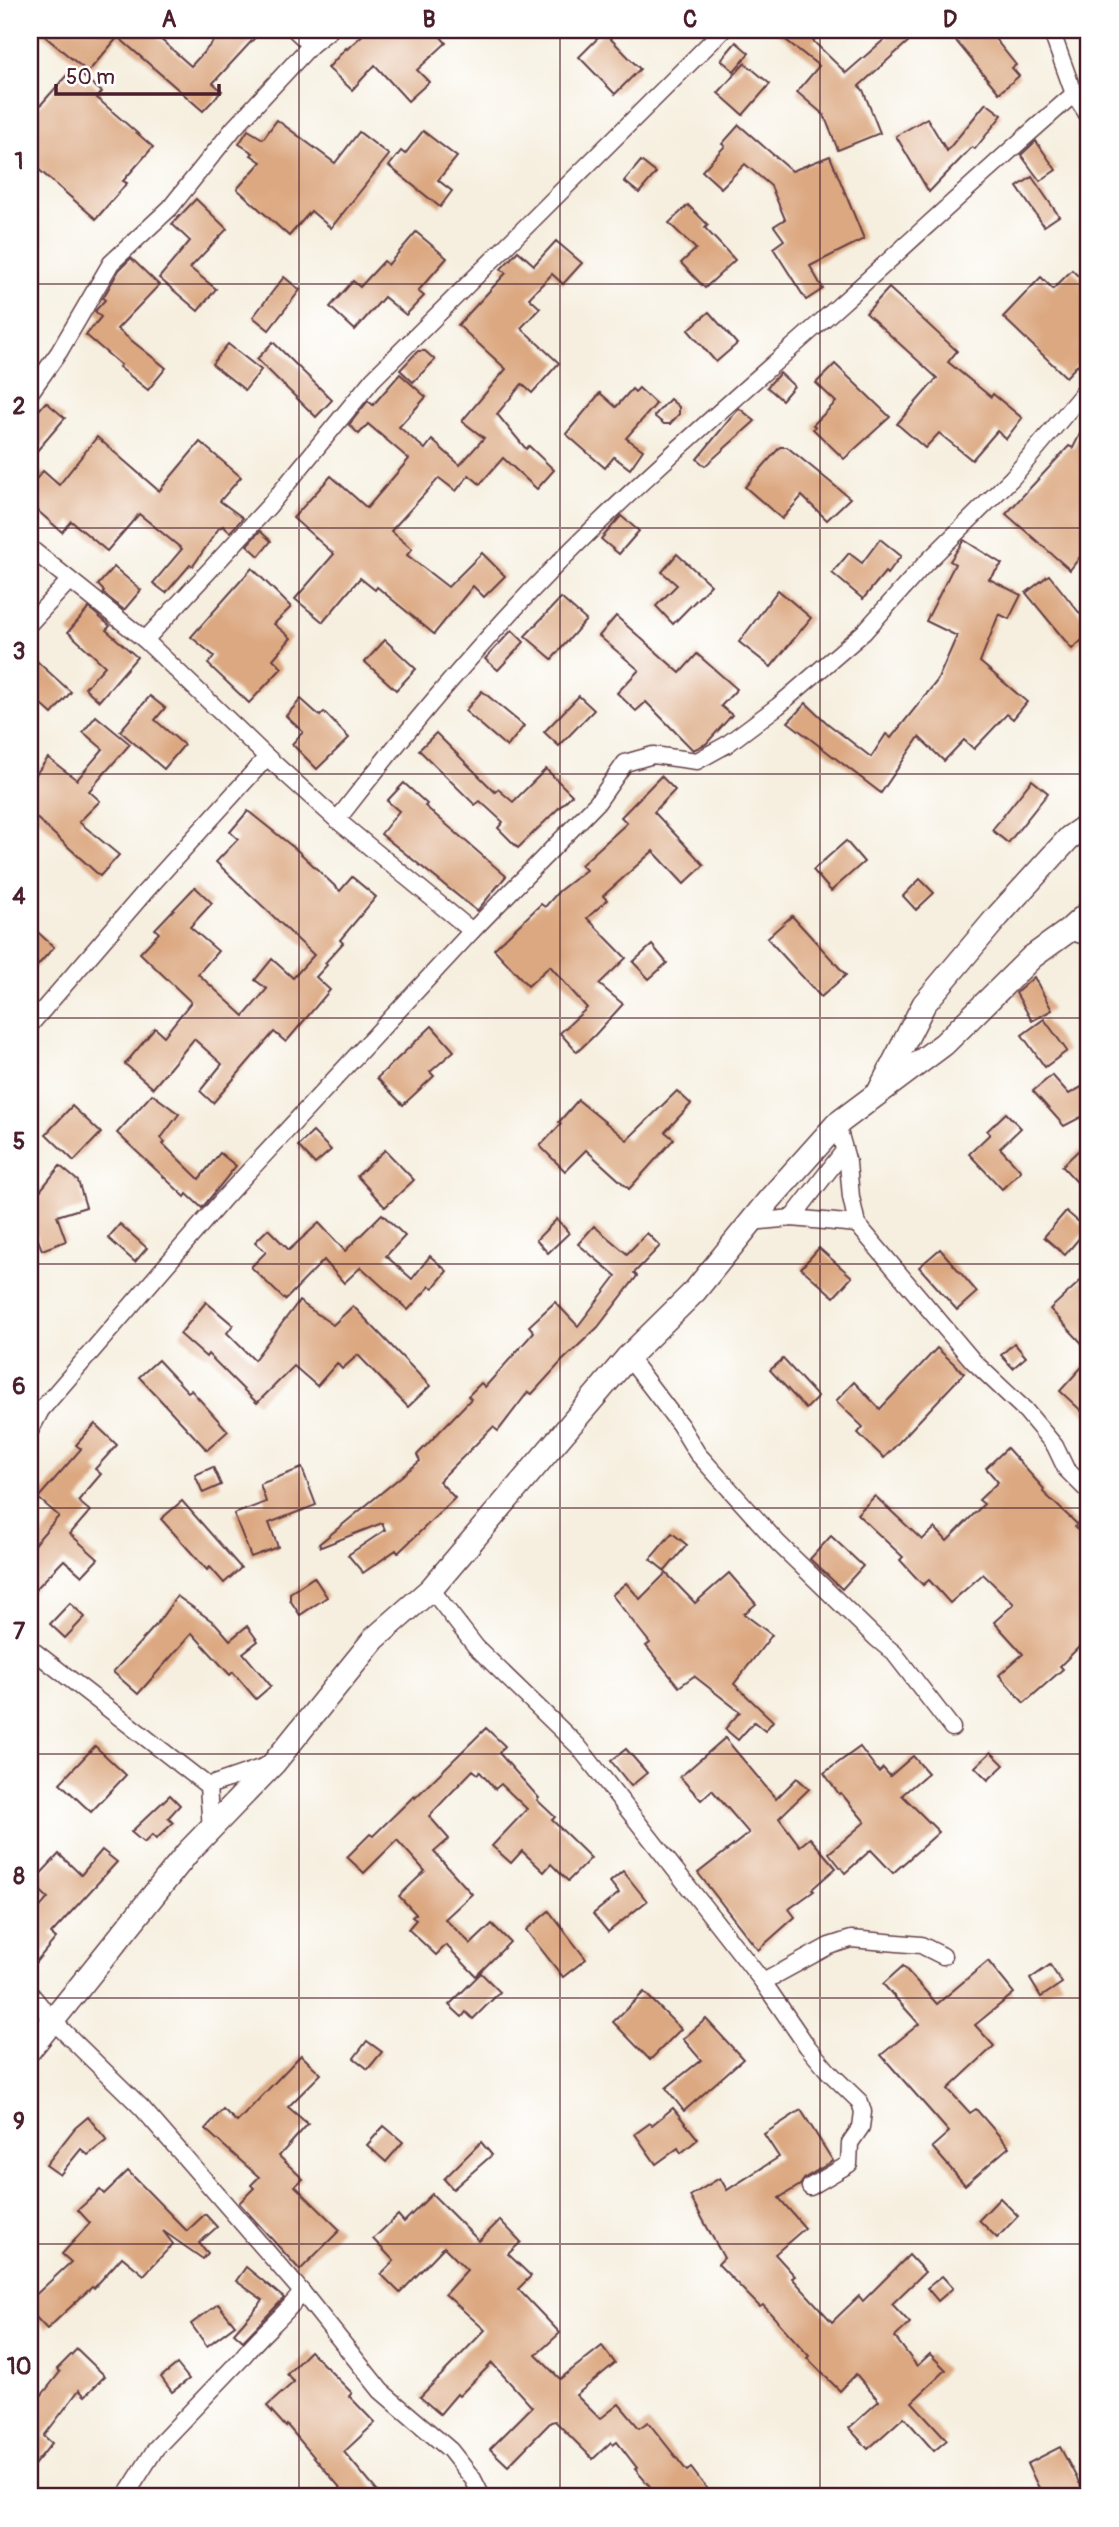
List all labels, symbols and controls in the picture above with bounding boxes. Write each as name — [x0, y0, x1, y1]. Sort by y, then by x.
text: A — [162, 5, 177, 34]
text: B — [422, 5, 436, 34]
text: C — [683, 5, 697, 34]
text: D — [943, 5, 957, 34]
scale bar — [56, 52, 219, 96]
text: 50 m — [66, 64, 115, 91]
text: 1 — [15, 147, 24, 176]
text: 2 — [13, 392, 26, 421]
text: 3 — [13, 637, 25, 666]
text: 4 — [12, 882, 26, 911]
text: 5 — [13, 1127, 25, 1156]
text: 6 — [12, 1372, 26, 1401]
text: 7 — [13, 1617, 26, 1646]
text: 8 — [13, 1862, 25, 1891]
text: 9 — [13, 2107, 25, 2136]
text: 10 — [7, 2352, 31, 2381]

